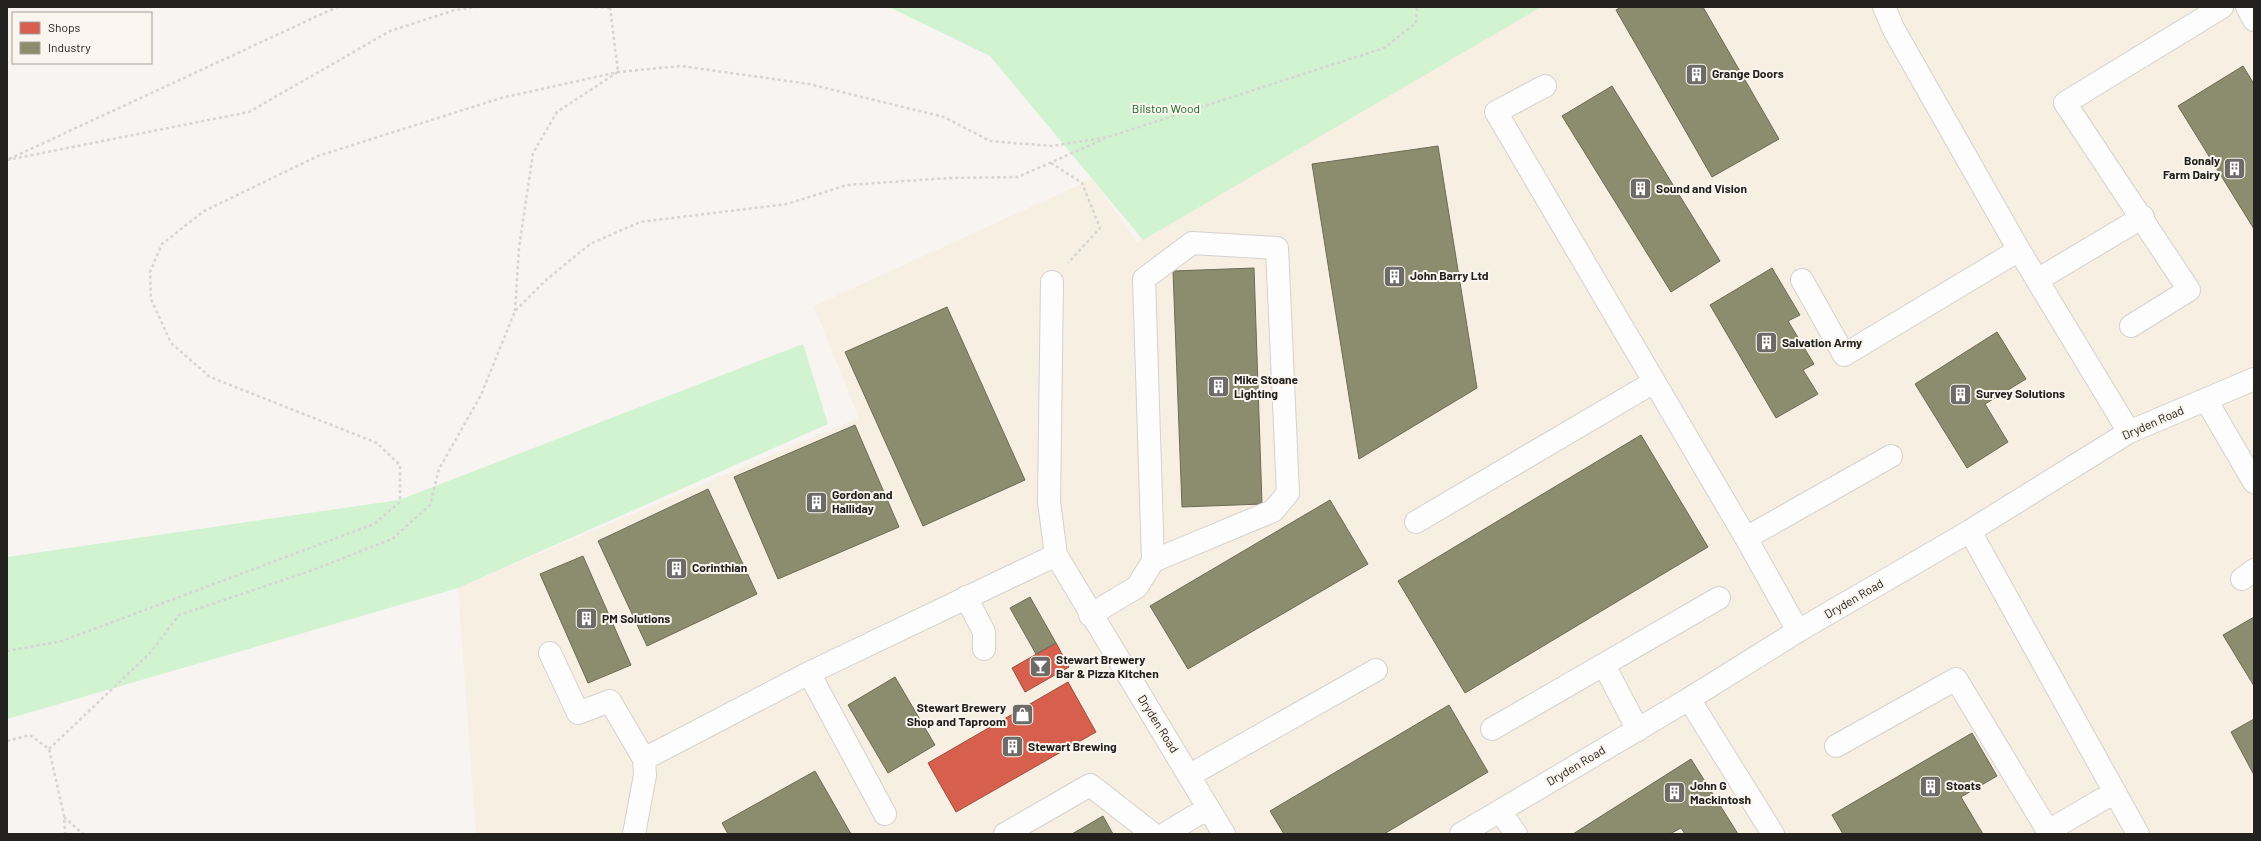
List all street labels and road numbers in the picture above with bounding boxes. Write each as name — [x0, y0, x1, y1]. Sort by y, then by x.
street label: Dryden Road — [2120, 402, 2185, 442]
street label: Dryden Road — [1822, 576, 1885, 621]
street label: Dryden Road — [1135, 692, 1182, 755]
street label: Dryden Road — [1544, 742, 1607, 788]

